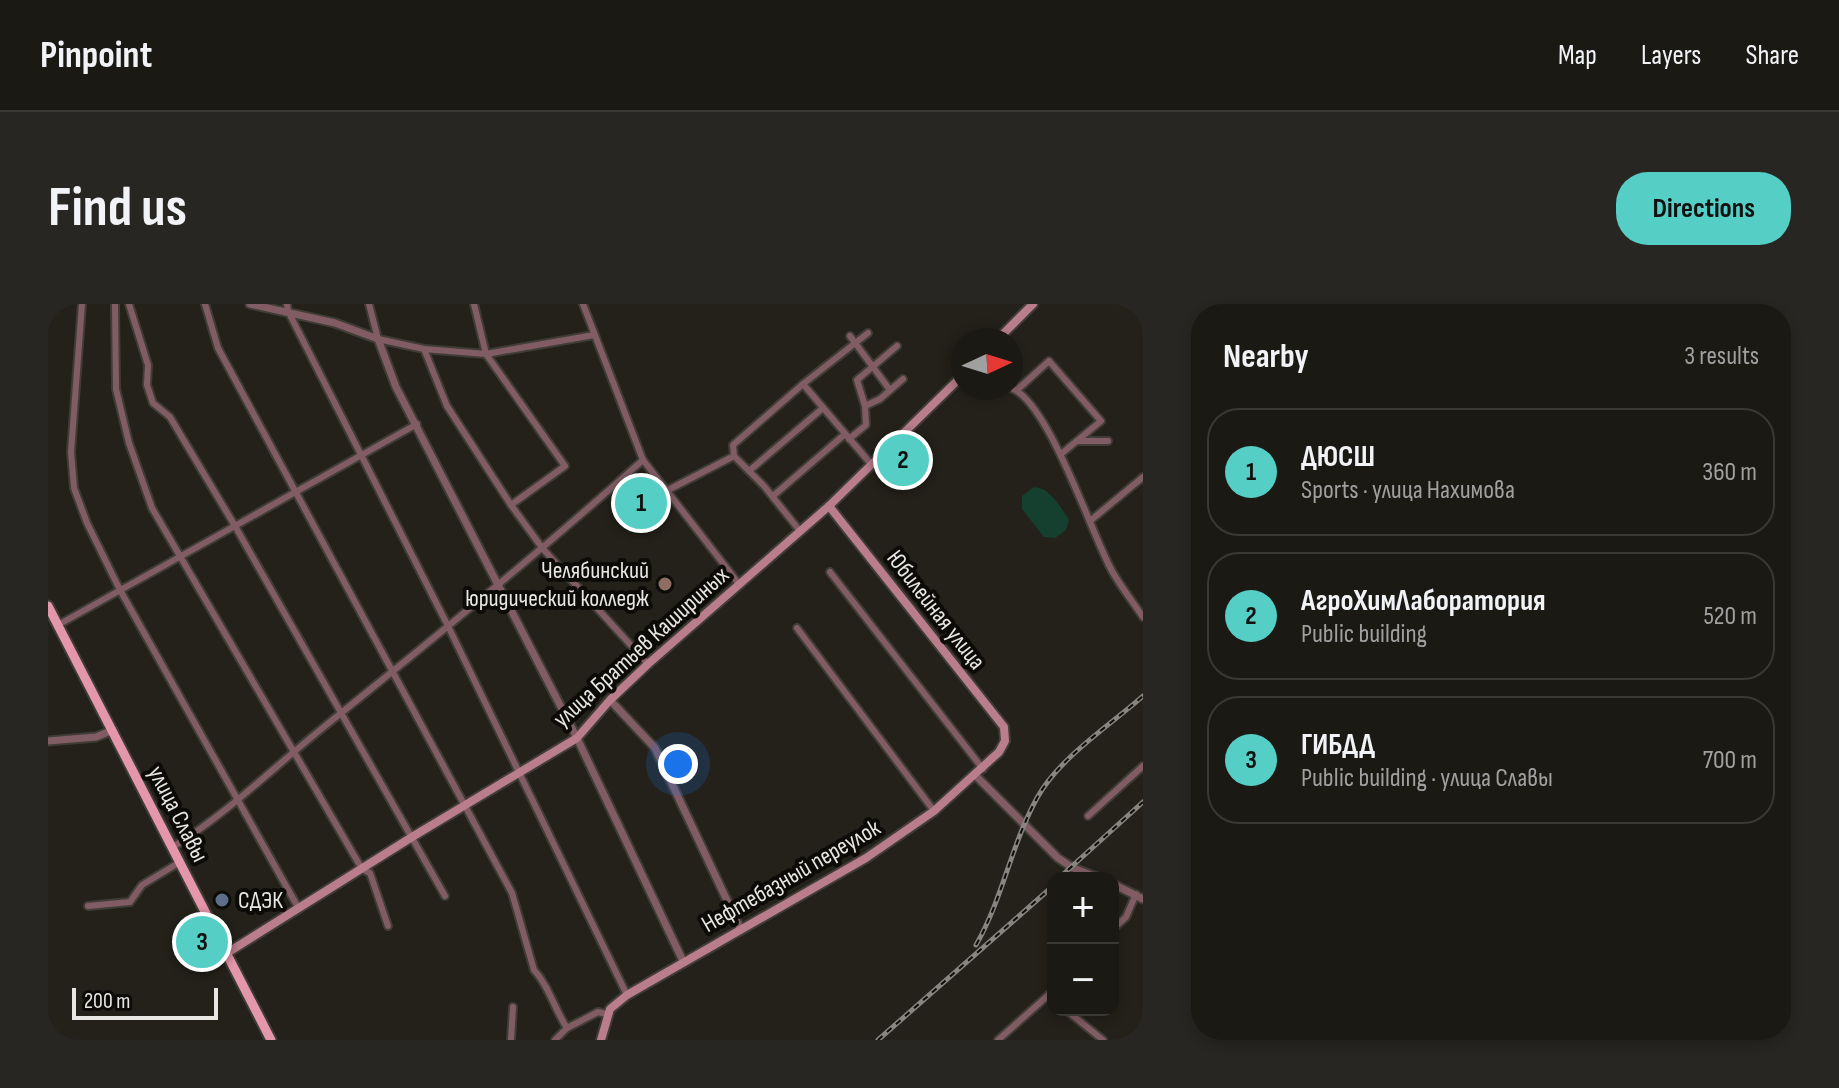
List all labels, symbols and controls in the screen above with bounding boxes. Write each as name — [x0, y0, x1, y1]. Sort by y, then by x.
text: Pinpoint — [40, 33, 152, 78]
text: Map — [1558, 39, 1597, 72]
text: Layers — [1641, 39, 1701, 72]
text: Share — [1745, 39, 1799, 72]
button: Directions — [1616, 172, 1791, 245]
text: Find us — [48, 175, 187, 242]
north arrow — [951, 328, 1023, 400]
text: Nearby — [1223, 336, 1309, 377]
text: 3 results — [1684, 341, 1759, 372]
pin: 2 — [877, 430, 929, 490]
text: ДЮСШ — [1301, 439, 1375, 475]
text: 1 — [1246, 457, 1256, 488]
text: 360 m — [1702, 457, 1757, 488]
pin: 1 — [615, 473, 667, 533]
text: Sports · улица Нахимова — [1301, 475, 1515, 506]
street label: Юбилейная улица — [880, 545, 992, 675]
place label: Челябинский юридический колледж — [465, 556, 649, 613]
street label: улица Братьев Кашириных — [547, 561, 735, 733]
marker: Челябинский юридический колледж — [656, 575, 674, 593]
text: АгроХимЛаборатория — [1301, 583, 1546, 619]
text: 2 — [1245, 601, 1257, 632]
text: 520 m — [1703, 601, 1757, 632]
text: Public building — [1301, 619, 1427, 650]
text: ГИБДД — [1301, 727, 1375, 763]
your location — [658, 744, 698, 784]
text: 3 — [1245, 745, 1257, 776]
text: 700 m — [1703, 745, 1757, 776]
street label: улица Славы — [141, 761, 215, 867]
text: Public building · улица Славы — [1301, 763, 1553, 794]
street label: Нефтебазный переулок — [697, 813, 886, 939]
map controls — [1047, 872, 1119, 1016]
button: + — [1047, 872, 1119, 944]
place label: СДЭК — [238, 886, 283, 915]
marker: СДЭК — [213, 891, 231, 909]
pin: 3 — [176, 912, 228, 972]
button: − — [1047, 944, 1119, 1016]
scale bar — [72, 984, 218, 1020]
text: 200 m — [84, 988, 130, 1015]

